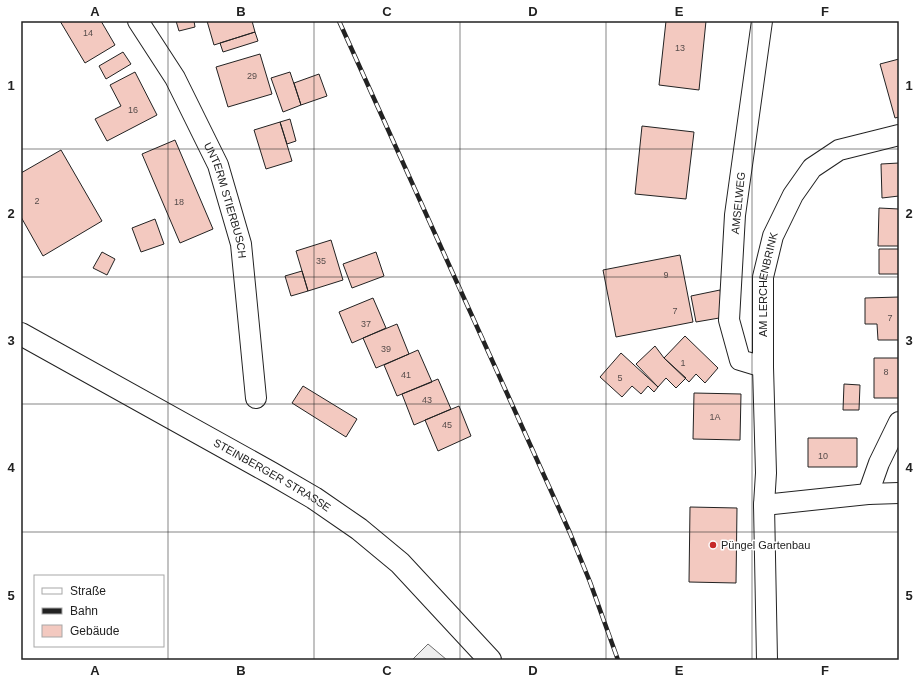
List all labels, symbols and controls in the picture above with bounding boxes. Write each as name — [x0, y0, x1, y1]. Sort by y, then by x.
text: A — [90, 4, 100, 19]
text: B — [236, 4, 246, 19]
text: C — [382, 4, 392, 19]
text: D — [528, 4, 538, 19]
text: E — [675, 4, 684, 19]
text: F — [821, 4, 829, 19]
house number: 14 — [83, 28, 93, 38]
house number: 13 — [675, 43, 685, 53]
house number: 29 — [247, 71, 257, 81]
text: 1 — [7, 78, 15, 93]
text: 1 — [905, 78, 913, 93]
house number: 16 — [128, 105, 138, 115]
street label: UNTERM STIERBUSCH — [202, 140, 248, 259]
street label: AMSELWEG — [729, 171, 747, 235]
house number: 2 — [34, 196, 40, 206]
house number: 18 — [174, 197, 184, 207]
text: 2 — [7, 206, 15, 221]
text: 2 — [905, 206, 913, 221]
street label: AM LERCHENBRINK — [756, 230, 780, 337]
house number: 35 — [316, 256, 326, 266]
house number: 9 — [663, 270, 669, 280]
house number: 7 — [672, 306, 678, 316]
house number: 7 — [887, 313, 893, 323]
house number: 37 — [361, 319, 371, 329]
text: 3 — [7, 333, 15, 348]
text: 3 — [905, 333, 913, 348]
house number: 39 — [381, 344, 391, 354]
house number: 1 — [680, 358, 686, 368]
house number: 8 — [883, 367, 889, 377]
house number: 41 — [401, 370, 411, 380]
house number: 5 — [617, 373, 623, 383]
house number: 43 — [422, 395, 432, 405]
house number: 1A — [709, 412, 721, 422]
house number: 45 — [442, 420, 452, 430]
street label: STEINBERGER STRASSE — [211, 436, 333, 514]
house number: 10 — [818, 451, 828, 461]
text: 4 — [7, 460, 15, 475]
text: 4 — [905, 460, 913, 475]
place label: Püngel Gartenbau — [721, 539, 810, 551]
marker: Püngel Gartenbau — [708, 540, 718, 550]
legend — [34, 575, 164, 647]
text: Straße — [70, 584, 106, 598]
text: 5 — [7, 588, 15, 603]
text: 5 — [905, 588, 913, 603]
text: Bahn — [70, 604, 98, 618]
text: Gebäude — [70, 624, 120, 638]
text: A — [90, 663, 100, 678]
text: B — [236, 663, 246, 678]
text: C — [382, 663, 392, 678]
text: D — [528, 663, 538, 678]
text: E — [675, 663, 684, 678]
text: F — [821, 663, 829, 678]

